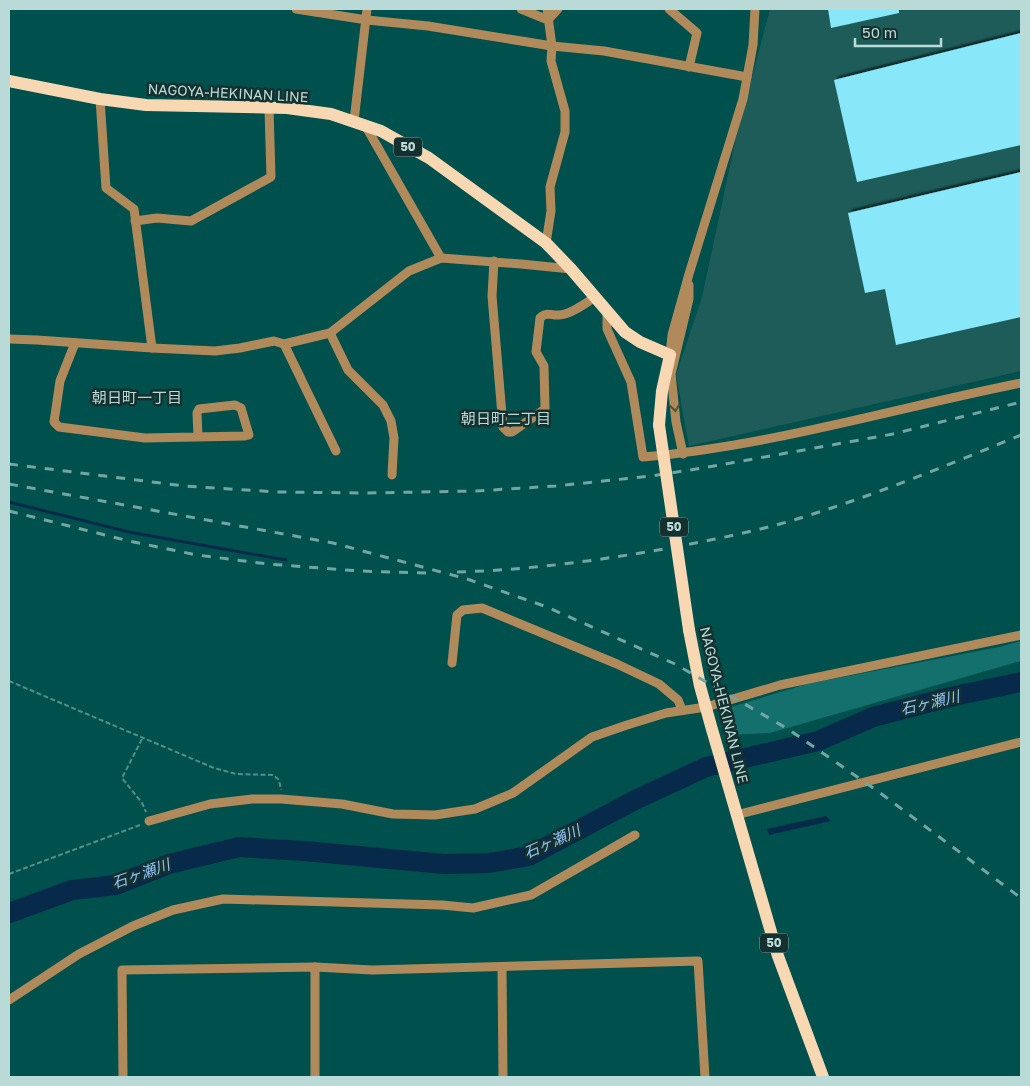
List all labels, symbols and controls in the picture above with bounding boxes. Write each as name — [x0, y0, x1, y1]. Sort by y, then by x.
scale bar — [855, 15, 941, 47]
text: 50 m — [862, 23, 897, 41]
street label: NAGOYA-HEKINAN LINE — [147, 80, 309, 105]
road number: 50 — [394, 138, 422, 156]
district label: 朝日町一丁目 — [92, 388, 182, 406]
one-way arrow — [669, 404, 679, 412]
district label: 朝日町二丁目 — [461, 409, 551, 427]
road number: 50 — [660, 518, 688, 536]
street label: NAGOYA-HEKINAN LINE — [697, 625, 752, 785]
water label: 石ヶ瀬川 — [899, 686, 963, 718]
water label: 石ヶ瀬川 — [521, 820, 584, 862]
water label: 石ヶ瀬川 — [109, 854, 174, 891]
road number: 50 — [760, 934, 788, 952]

